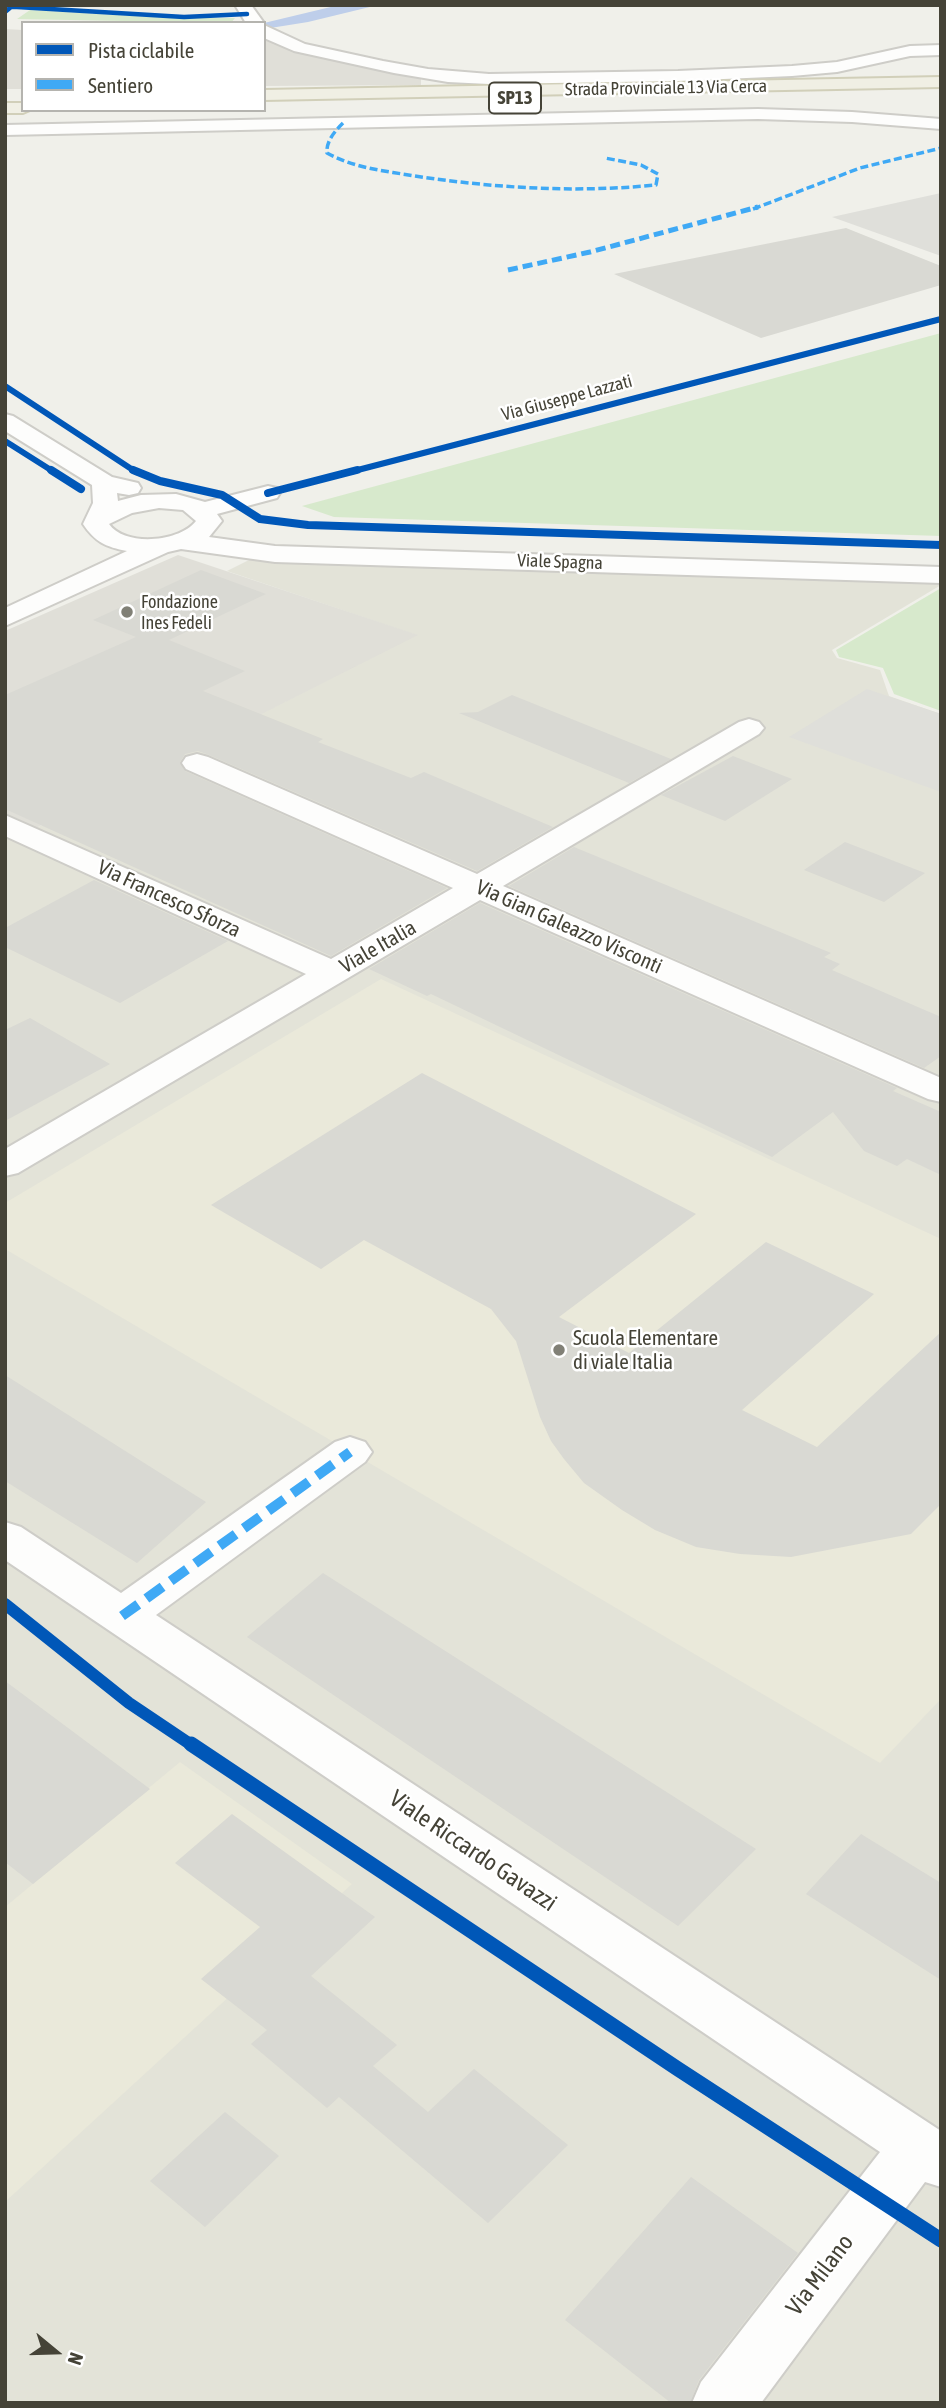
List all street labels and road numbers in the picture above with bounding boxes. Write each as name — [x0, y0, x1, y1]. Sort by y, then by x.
street label: Strada Provinciale 13 Via Cerca — [565, 75, 767, 101]
road number: SP13 — [489, 82, 541, 114]
street label: Via Giuseppe Lazzati — [499, 370, 635, 426]
street label: Viale Spagna — [517, 550, 603, 574]
street label: Via Francesco Sforza — [94, 855, 244, 943]
street label: Via Gian Galeazzo Visconti — [472, 875, 666, 979]
street label: Viale Italia — [335, 915, 421, 979]
street label: Viale Riccardo Gavazzi — [384, 1784, 562, 1918]
street label: Via Milano — [780, 2229, 860, 2321]

